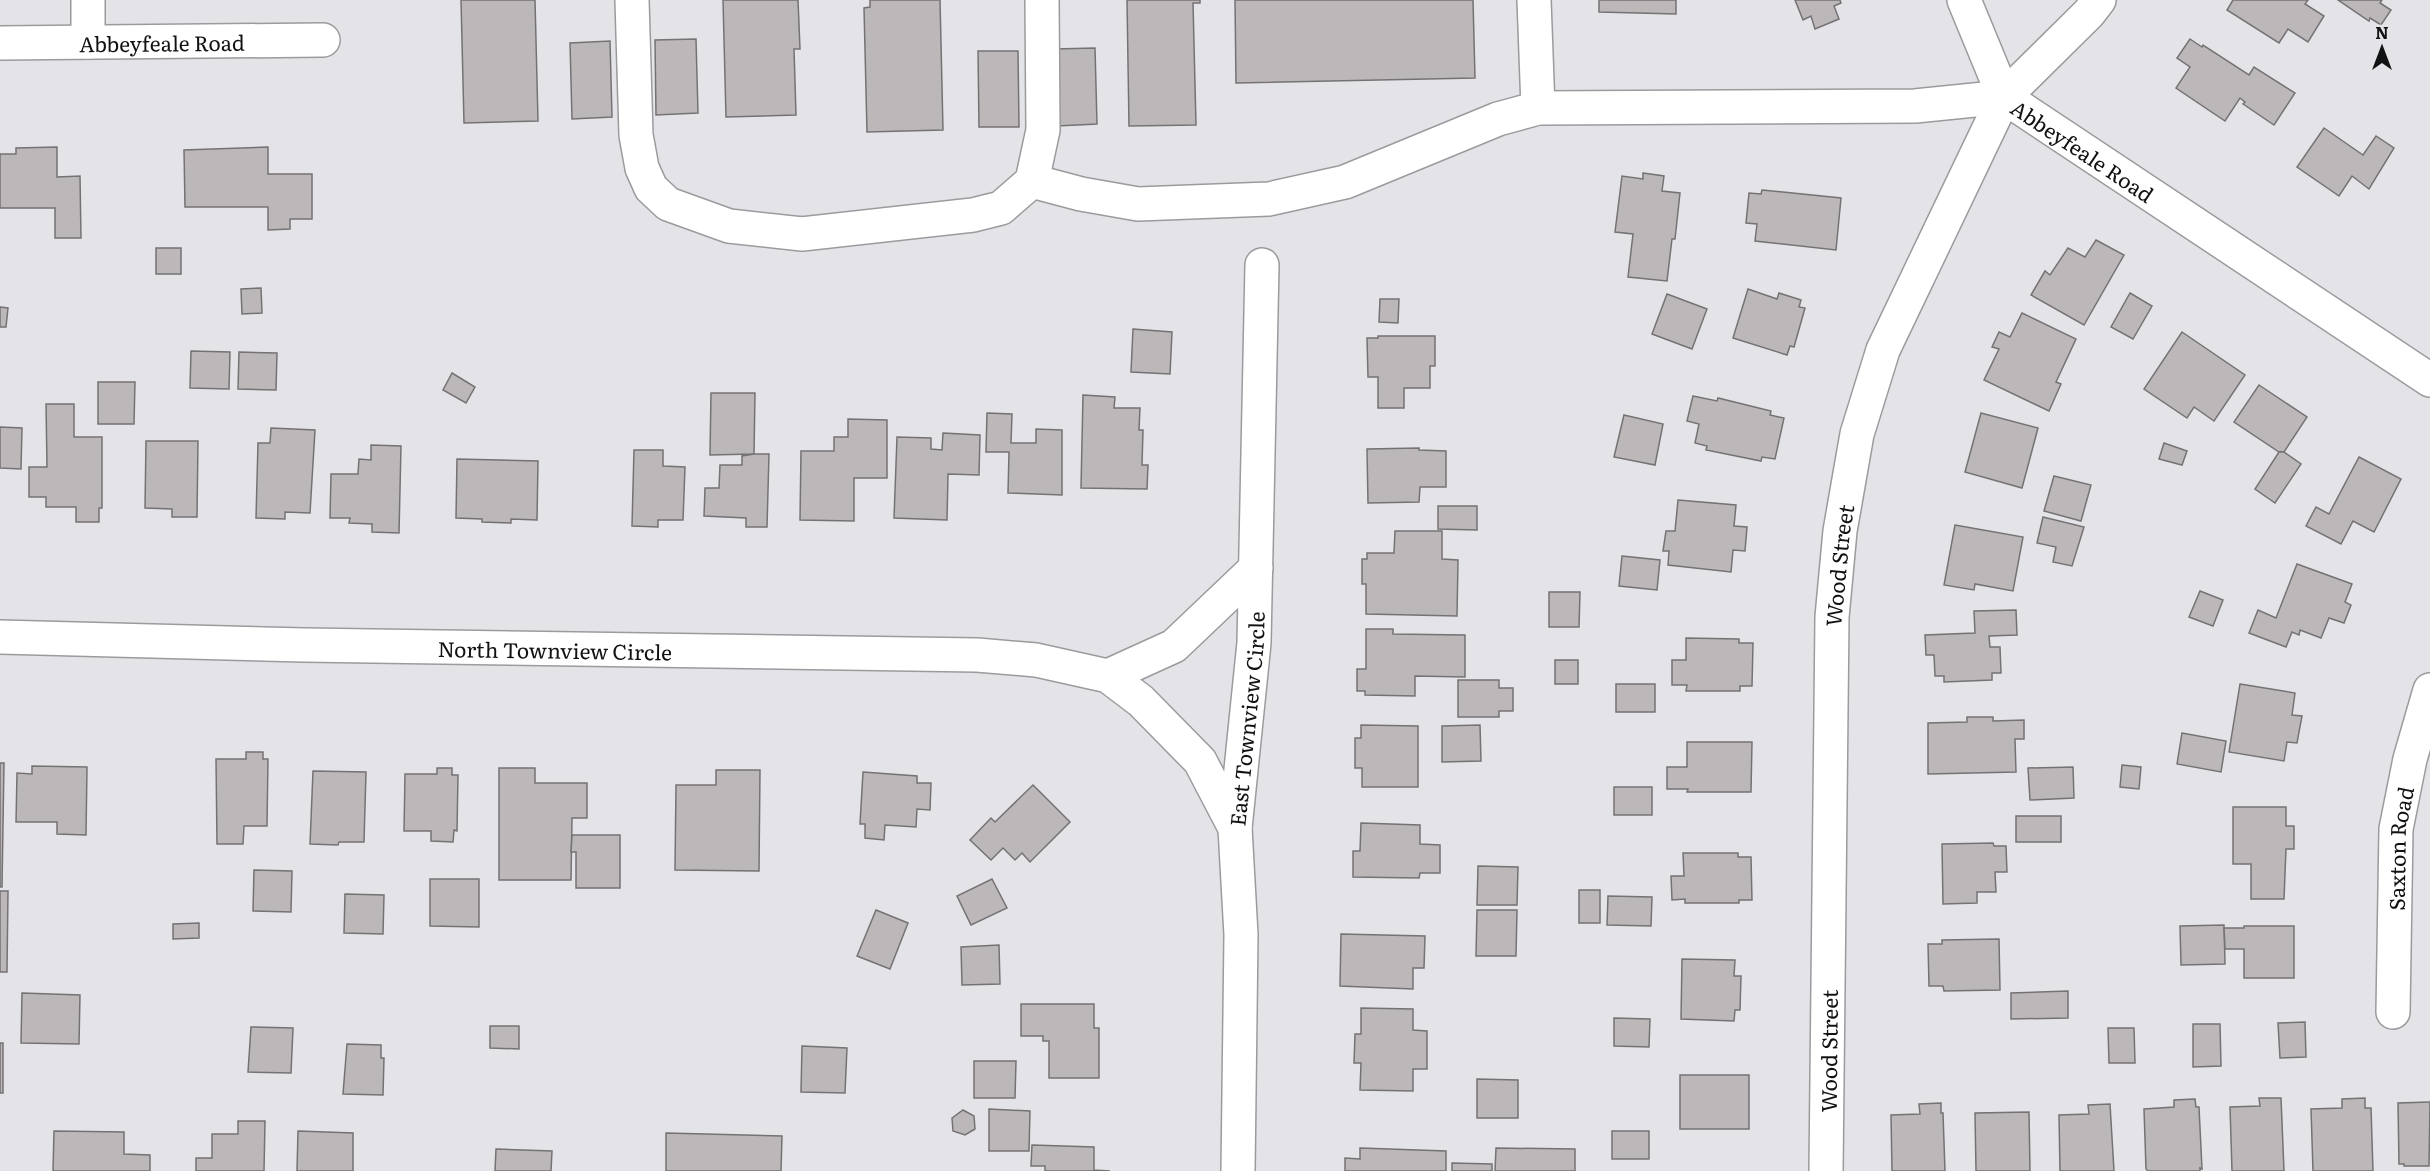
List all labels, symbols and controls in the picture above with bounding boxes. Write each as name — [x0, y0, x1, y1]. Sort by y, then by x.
north arrow — [2352, 18, 2412, 78]
text: N — [2375, 20, 2389, 44]
street label: Abbeyfeale Road — [79, 25, 245, 58]
street label: Abbeyfeale Road — [2006, 91, 2161, 208]
street label: Wood Street — [1816, 501, 1860, 628]
street label: East Townview Circle — [1220, 611, 1270, 828]
street label: North Townview Circle — [437, 631, 672, 666]
street label: Saxton Road — [2379, 783, 2420, 911]
street label: Wood Street — [1811, 989, 1843, 1113]

